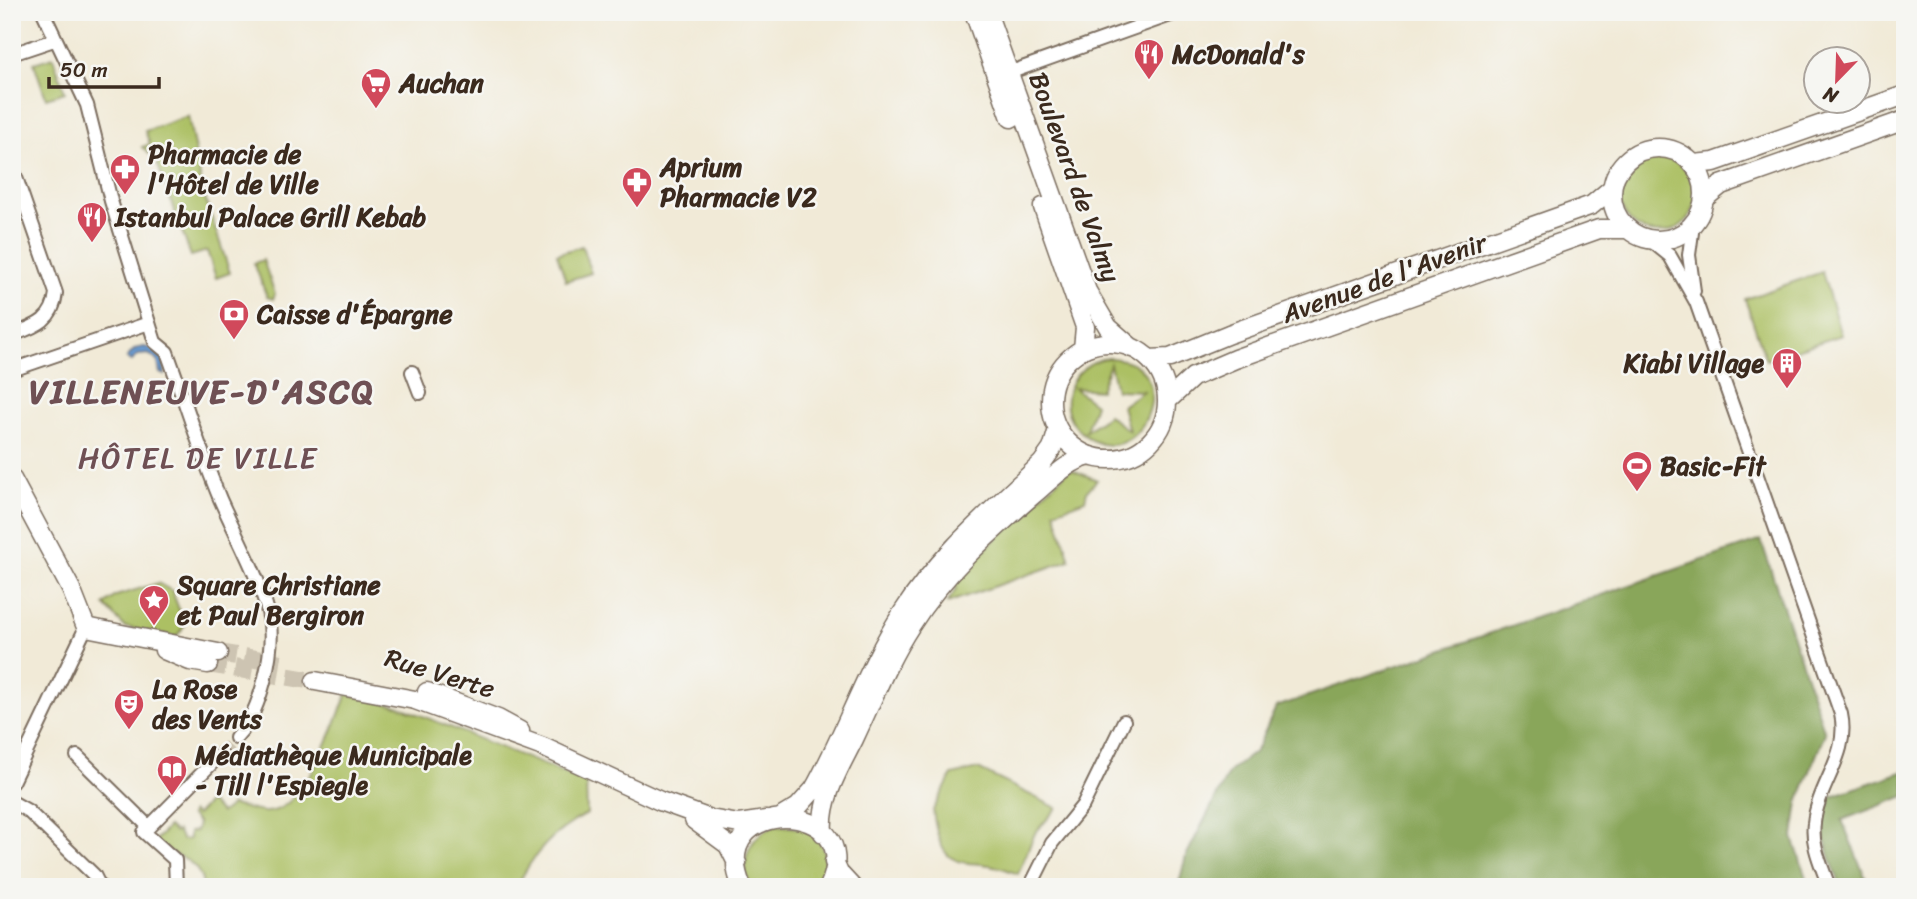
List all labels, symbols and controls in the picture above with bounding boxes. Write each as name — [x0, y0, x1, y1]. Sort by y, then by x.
place label: McDonald's — [1171, 31, 1306, 77]
restaurant icon: McDonald's — [1132, 37, 1166, 81]
scale bar — [49, 46, 159, 90]
north arrow — [1801, 46, 1871, 116]
text: 50 m — [60, 51, 108, 89]
place label: Auchan — [398, 60, 485, 106]
street label: Boulevard de Valmy — [1016, 65, 1135, 289]
supermarket icon: Auchan — [359, 66, 393, 110]
text: N — [1817, 77, 1844, 113]
place label: Pharmacie de l'Hôtel de Ville — [147, 131, 319, 207]
place label: Aprium Pharmacie V2 — [659, 144, 817, 220]
pharmacy icon: Pharmacie de l'Hôtel de Ville — [108, 152, 142, 196]
pharmacy icon: Aprium Pharmacie V2 — [620, 165, 654, 209]
place label: Istanbul Palace Grill Kebab — [113, 194, 426, 240]
restaurant icon: Istanbul Palace Grill Kebab — [75, 200, 109, 244]
street label: Avenue de l'Avenir — [1274, 219, 1494, 337]
place label: Caisse d'Épargne — [256, 291, 453, 337]
bank icon: Caisse d'Épargne — [217, 297, 251, 341]
place label: Kiabi Village — [1623, 340, 1764, 386]
building icon: Kiabi Village — [1770, 346, 1804, 390]
district label: VILLENEUVE-D'ASCQ — [29, 363, 375, 421]
district label: HÔTEL DE VILLE — [78, 431, 318, 485]
place label: Basic-Fit — [1660, 443, 1767, 489]
sports icon: Basic-Fit — [1620, 449, 1654, 493]
place label: Square Christiane et Paul Bergiron — [176, 562, 381, 638]
place icon: Square Christiane et Paul Bergiron — [137, 583, 171, 627]
street label: Rue Verte — [379, 634, 501, 712]
place label: La Rose des Vents — [152, 666, 263, 742]
theatre icon: La Rose des Vents — [112, 687, 146, 731]
place label: Médiathèque Municipale - Till l'Espiegle — [194, 732, 472, 808]
library icon: Médiathèque Municipale - Till l'Espiegle — [155, 753, 189, 797]

